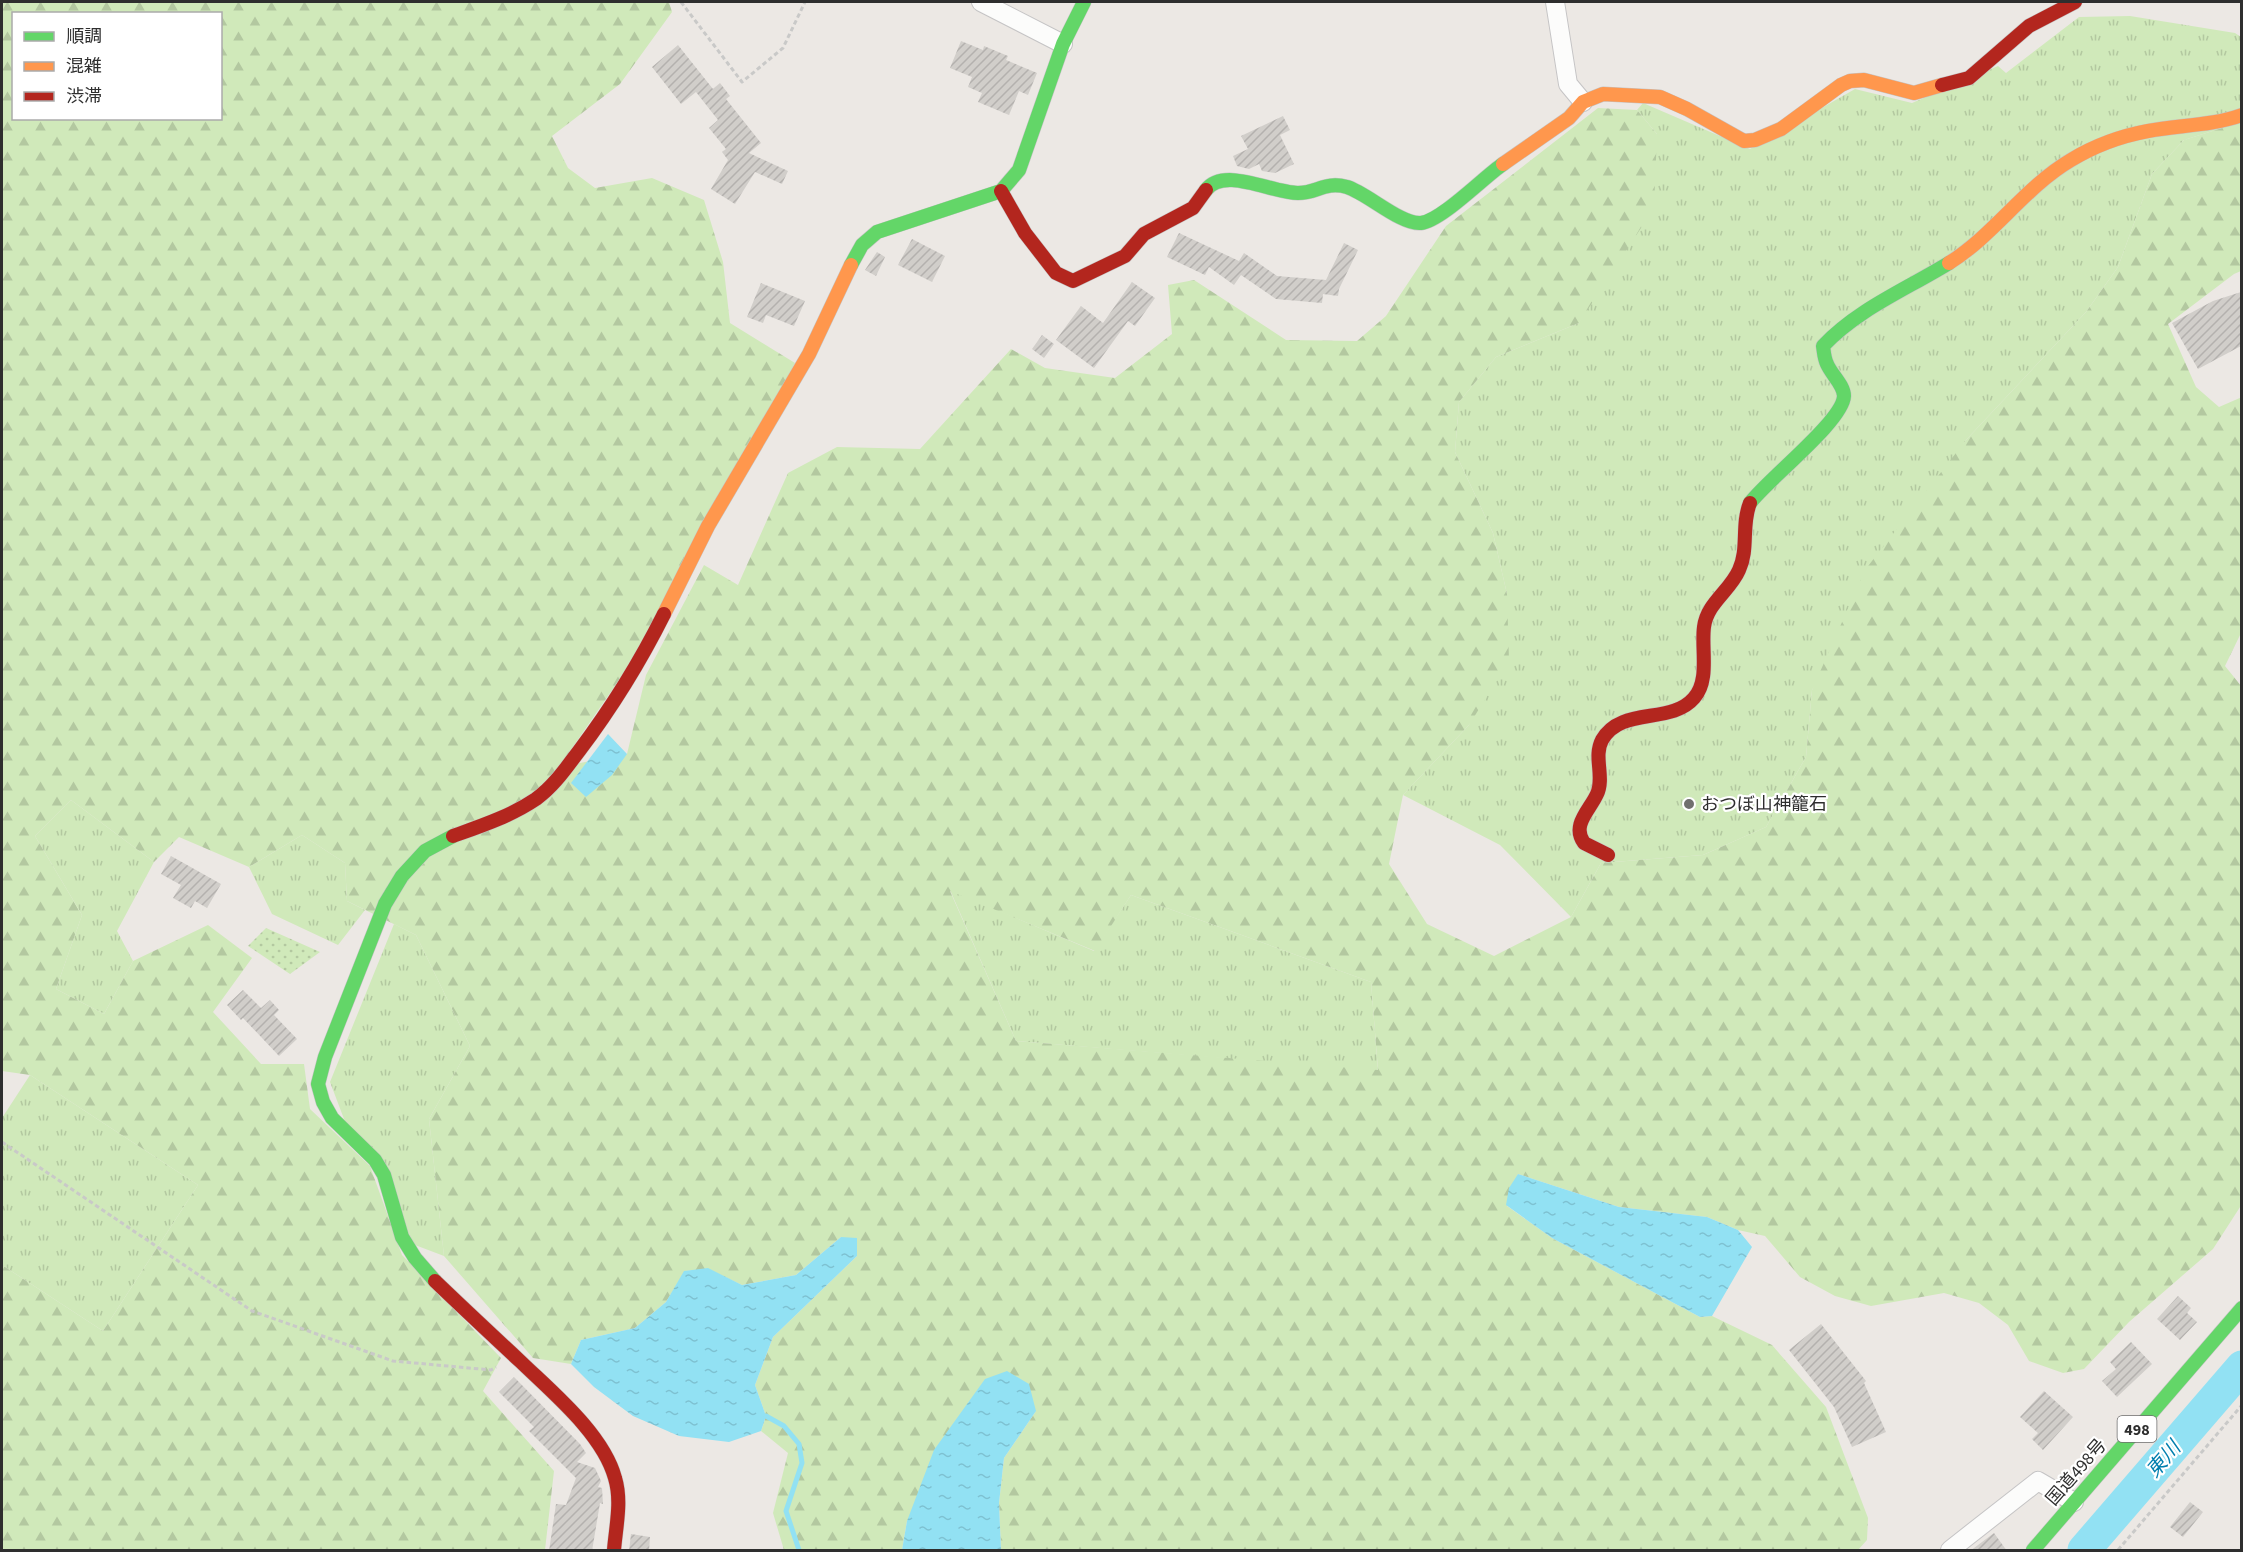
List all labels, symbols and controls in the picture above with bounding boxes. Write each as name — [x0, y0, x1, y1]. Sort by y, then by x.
legend — [12, 12, 222, 120]
text: 順調 — [66, 24, 102, 49]
text: 混雑 — [66, 54, 102, 79]
text: 渋滞 — [66, 84, 102, 109]
place label: おつぼ山神籠石 — [1701, 792, 1827, 817]
marker: おつぼ山神籠石 — [1682, 797, 1696, 811]
road number: 498 — [2118, 1416, 2156, 1442]
street label: 国道498号 — [2040, 1434, 2112, 1511]
water label: 東川 — [2140, 1434, 2189, 1484]

